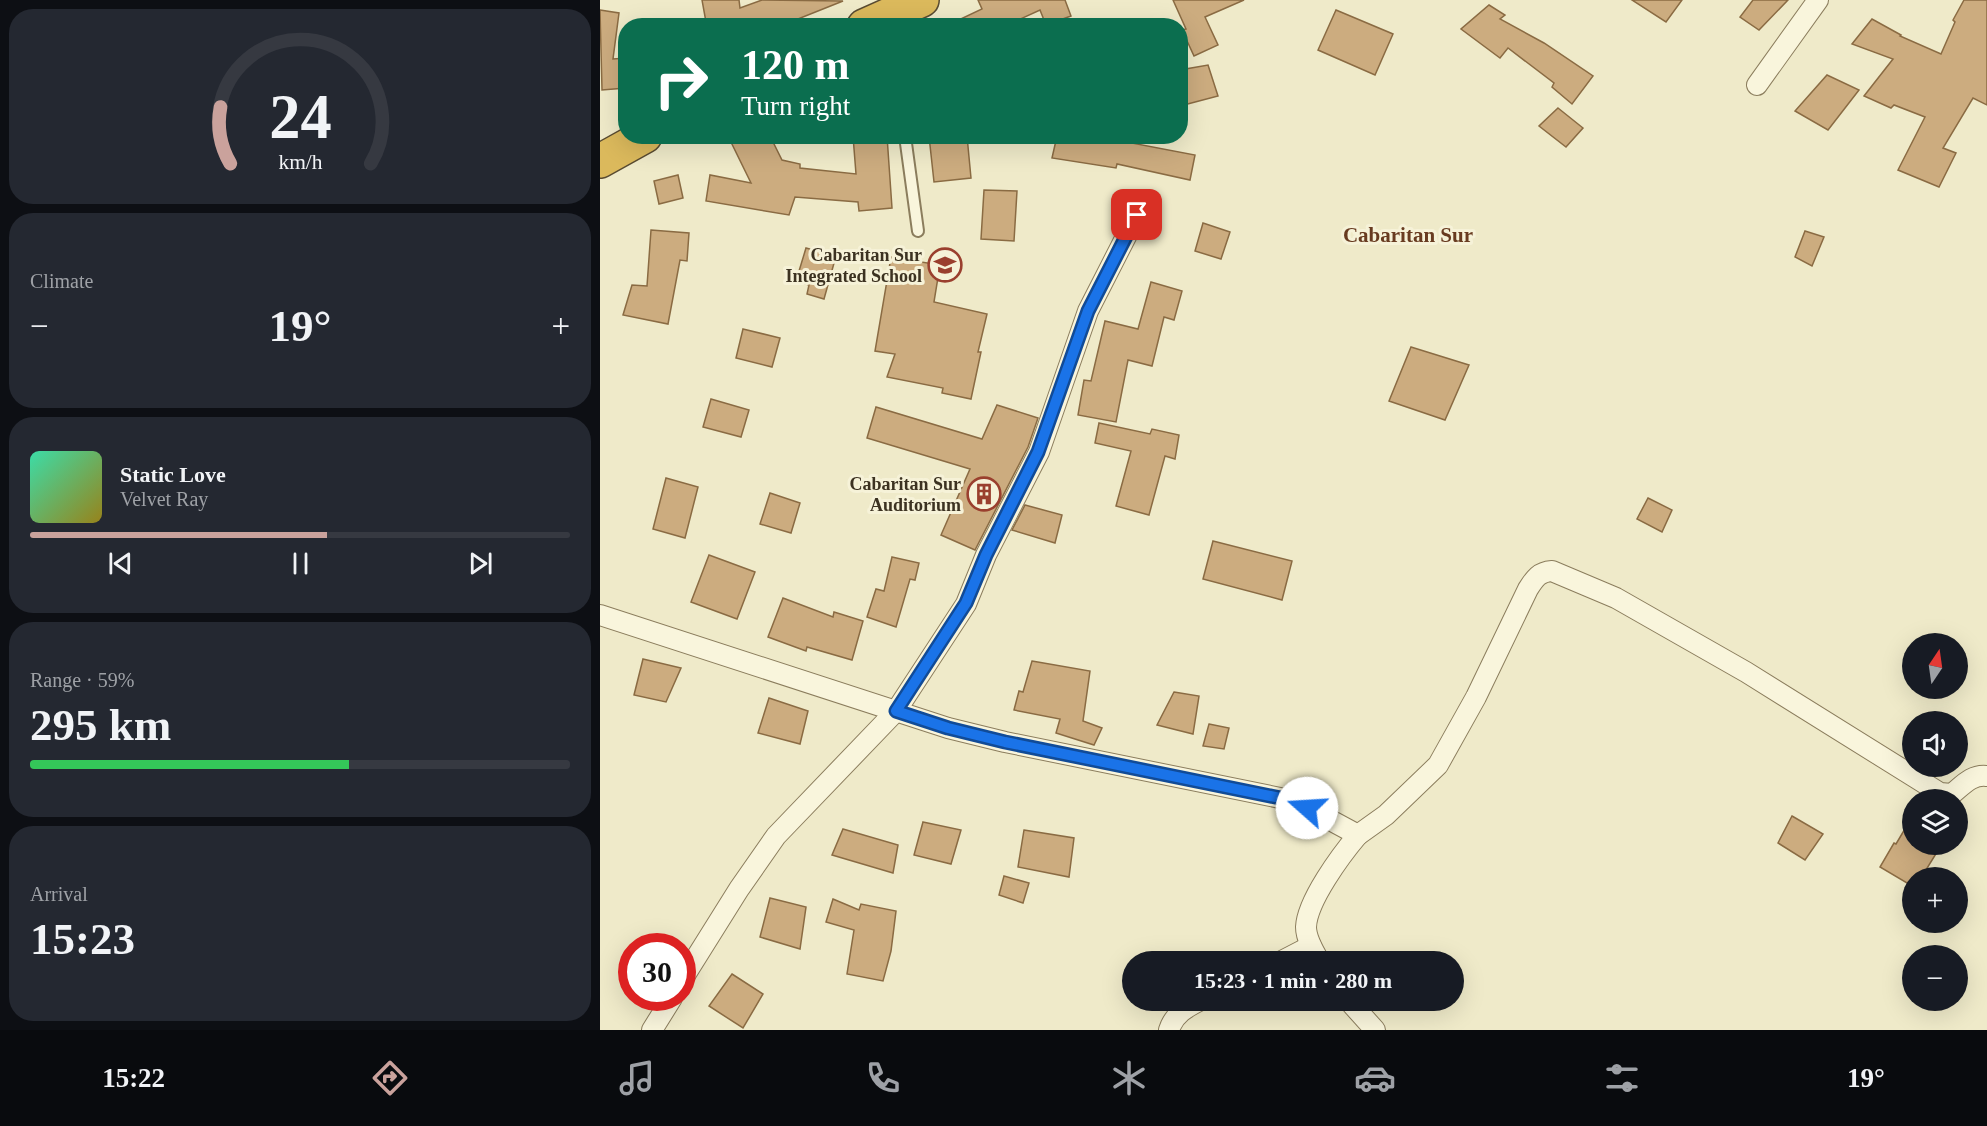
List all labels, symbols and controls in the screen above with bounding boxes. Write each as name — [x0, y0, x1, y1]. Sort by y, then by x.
icon: right — [642, 42, 720, 120]
text: 120 m — [741, 42, 850, 88]
text: 24 — [269, 82, 331, 151]
text: Turn right — [741, 91, 850, 121]
text: km/h — [278, 150, 322, 174]
pin — [1111, 189, 1162, 240]
icon: arrive — [1120, 198, 1153, 231]
district label: Cabaritan Sur — [1343, 223, 1473, 247]
place label: Cabaritan Sur Integrated School — [786, 245, 922, 286]
school or university icon: Cabaritan Sur Integrated School — [927, 247, 963, 283]
text: Climate — [30, 270, 93, 292]
text: 19° — [269, 301, 332, 351]
text: − — [30, 308, 49, 344]
text: + — [551, 308, 570, 344]
text: Static Love — [120, 462, 226, 487]
place label: Cabaritan Sur Auditorium — [849, 474, 961, 515]
building icon: Cabaritan Sur Auditorium — [966, 476, 1002, 512]
text: Velvet Ray — [120, 488, 208, 510]
icon: previous — [104, 547, 137, 580]
icon: pause — [284, 547, 317, 580]
icon: next — [464, 547, 497, 580]
north arrow — [1902, 633, 1968, 699]
map controls — [1902, 633, 1968, 1011]
text: Range · 59% — [30, 669, 134, 691]
text: 295 km — [30, 700, 171, 750]
button: sound — [1902, 711, 1968, 777]
position arrow — [1275, 776, 1339, 840]
button: layers — [1902, 789, 1968, 855]
button: + — [1902, 867, 1968, 933]
text: Arrival — [30, 883, 88, 905]
text: 15:23 — [30, 914, 135, 964]
speed limit sign: 30 — [618, 933, 696, 1011]
button: − — [1902, 945, 1968, 1011]
text: 15:23 · 1 min · 280 m — [1194, 968, 1392, 993]
icon: directions — [369, 1057, 411, 1099]
icon: music — [616, 1057, 658, 1099]
icon: phone — [862, 1057, 904, 1099]
icon: climate — [1108, 1057, 1150, 1099]
icon: car — [1354, 1057, 1396, 1099]
icon: filters — [1601, 1057, 1643, 1099]
text: 15:22 — [102, 1063, 165, 1093]
text: 19° — [1847, 1063, 1885, 1093]

